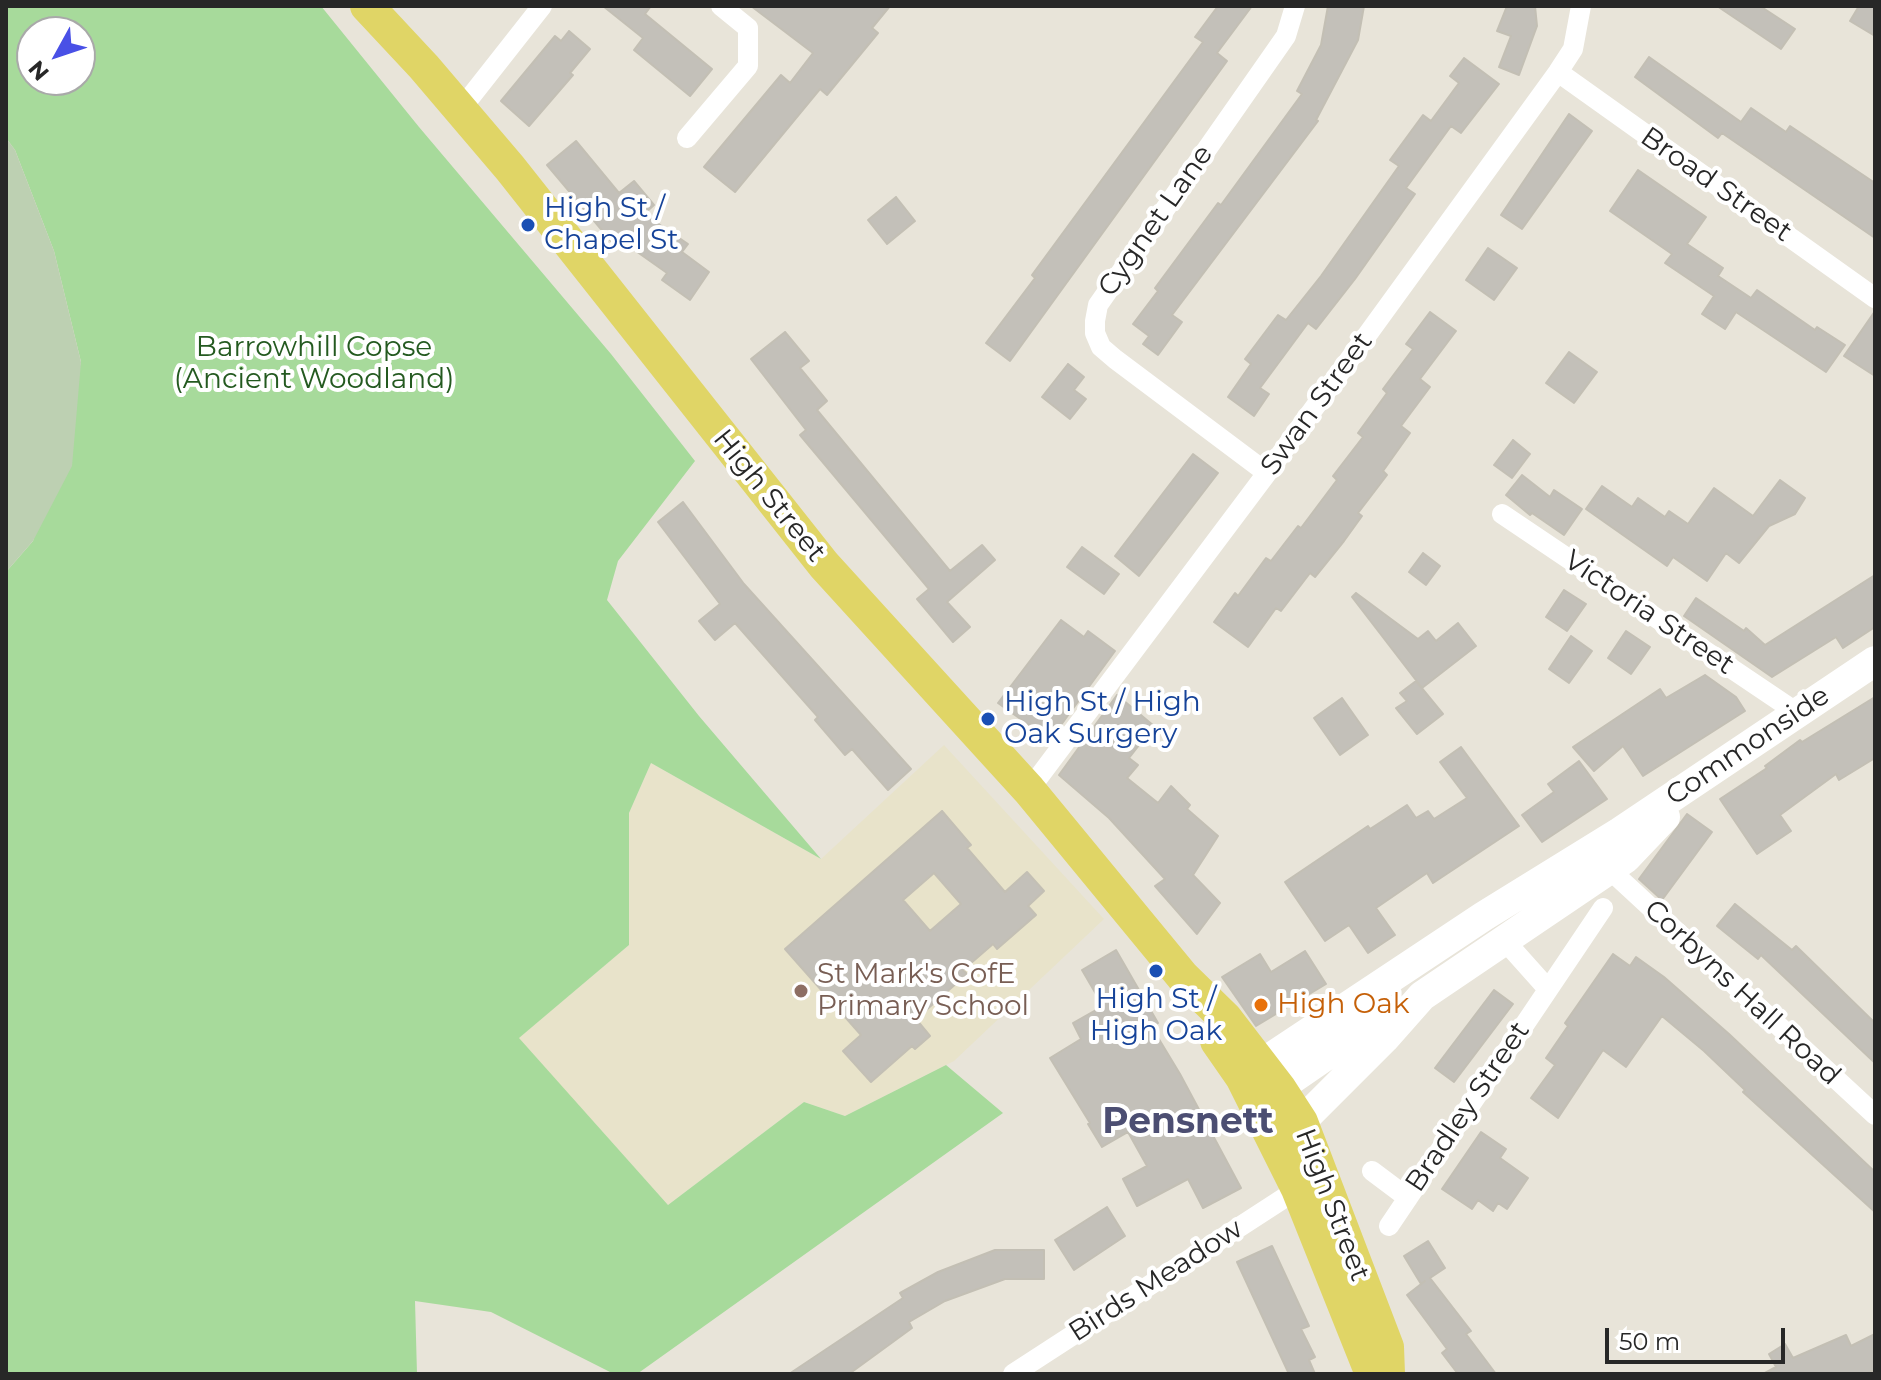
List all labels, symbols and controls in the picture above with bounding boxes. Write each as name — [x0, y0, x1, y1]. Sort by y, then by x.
north arrow — [16, 16, 96, 96]
text: N — [23, 55, 55, 86]
street label: Broad Street — [1634, 120, 1798, 250]
street label: Cygnet Lane — [1091, 139, 1221, 303]
place label: High St / Chapel St — [544, 192, 679, 258]
marker: High St / Chapel St — [519, 216, 537, 234]
street label: Swan Street — [1254, 326, 1380, 482]
park label: Barrowhill Copse (Ancient Woodland) — [174, 331, 454, 397]
street label: High Street — [705, 423, 833, 569]
street label: Victoria Street — [1558, 544, 1740, 682]
street label: Commonside — [1660, 679, 1836, 813]
place label: High St / High Oak Surgery — [1004, 686, 1201, 752]
marker: High St / High Oak Surgery — [979, 710, 997, 728]
street label: Corbyns Hall Road — [1637, 893, 1847, 1093]
place label: St Mark's CofE Primary School — [817, 958, 1029, 1024]
marker: High St / High Oak — [1147, 962, 1165, 980]
marker: St Mark's CofE Primary School — [792, 982, 810, 1000]
place label: High St / High Oak — [1090, 983, 1222, 1049]
place label: High Oak — [1277, 988, 1409, 1022]
marker: High Oak — [1252, 996, 1270, 1014]
street label: Bradley Street — [1399, 1015, 1537, 1199]
district label: Pensnett — [1102, 1100, 1274, 1144]
street label: High Street — [1288, 1124, 1376, 1286]
street label: Birds Meadow — [1063, 1212, 1249, 1350]
scale bar — [1609, 1312, 1789, 1362]
text: 50 m — [1619, 1327, 1680, 1356]

